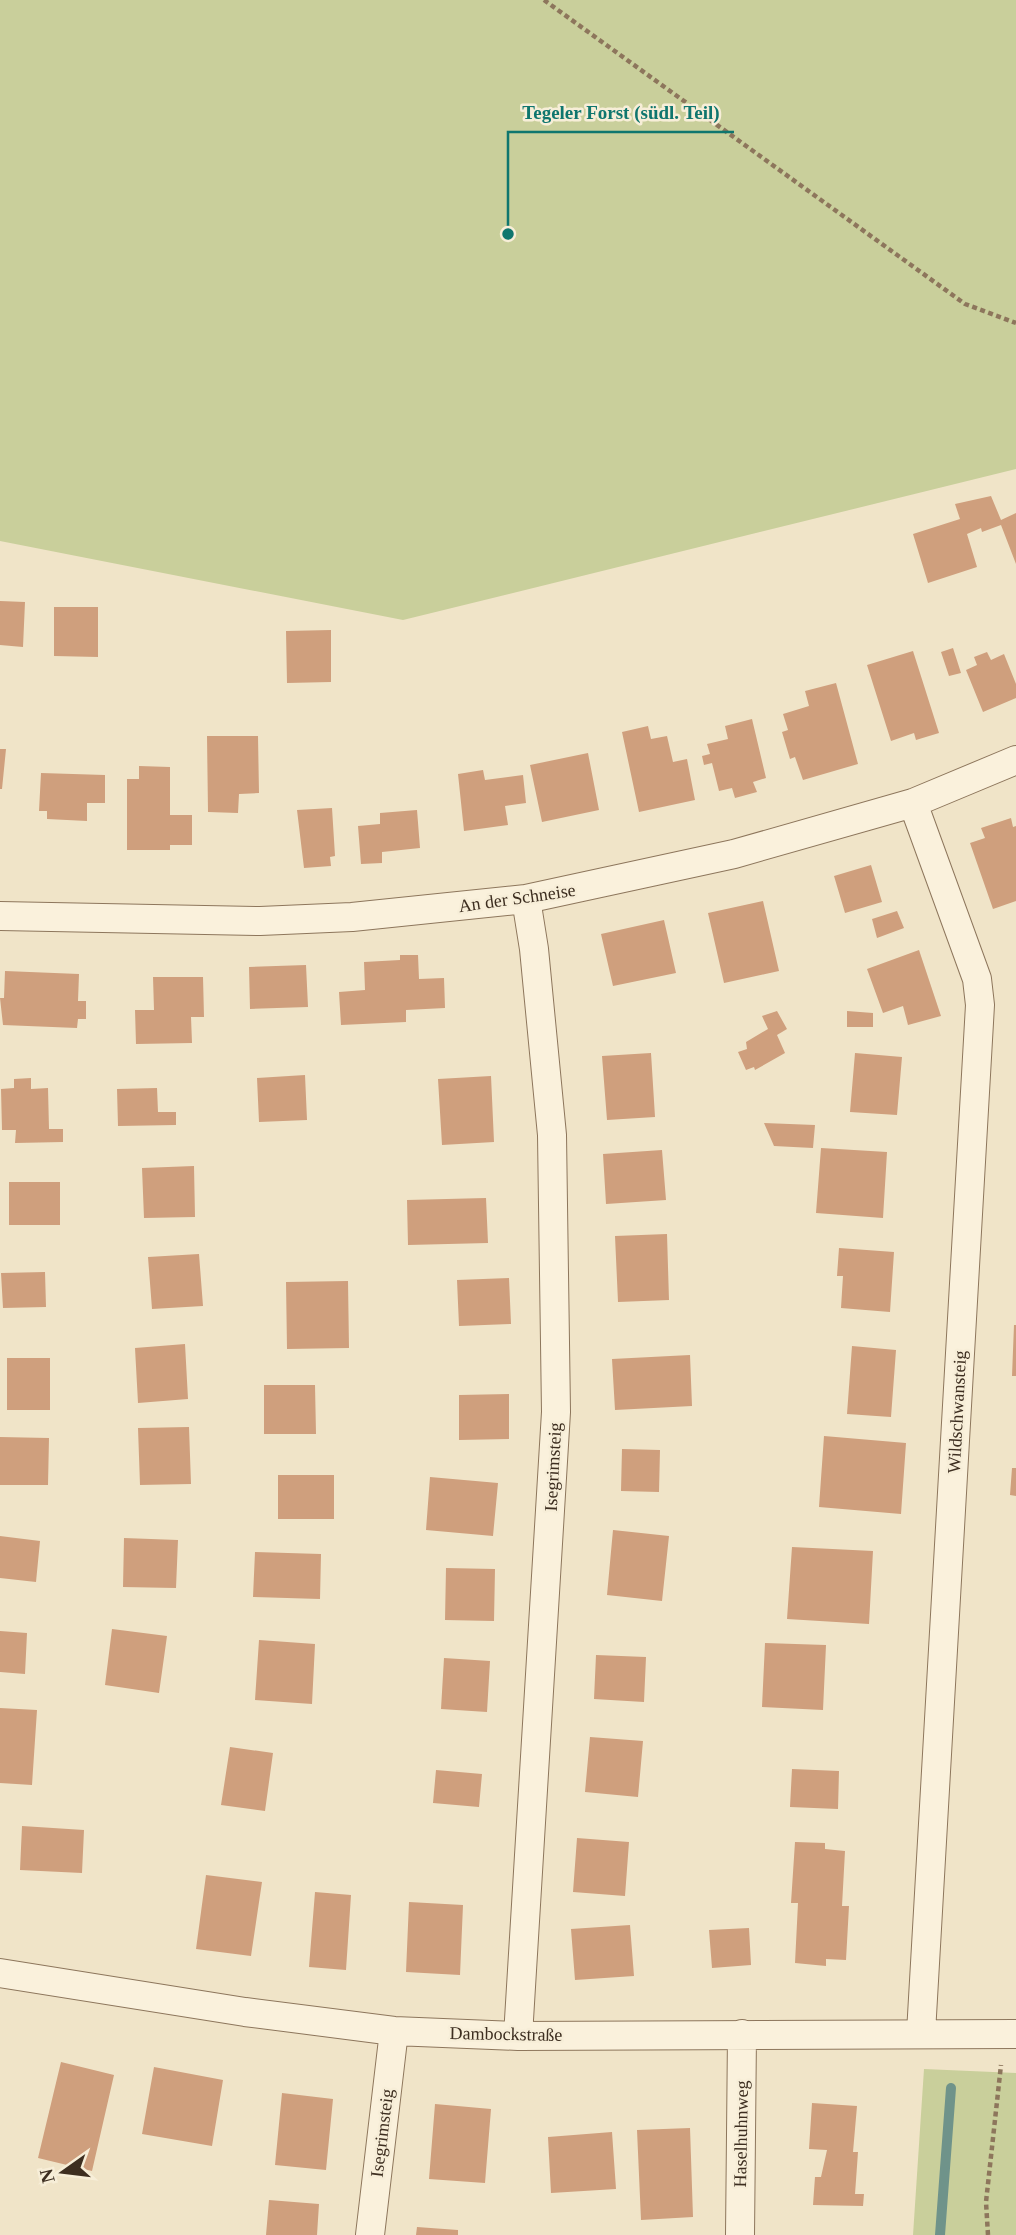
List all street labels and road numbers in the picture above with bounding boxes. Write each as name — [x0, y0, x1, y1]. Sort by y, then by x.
street label: An der Schneise — [457, 880, 577, 916]
street label: Wildschwansteig — [944, 1350, 970, 1474]
street label: Isegrimsteig — [541, 1422, 565, 1512]
street label: Dambockstraße — [449, 2023, 563, 2045]
street label: Haselhuhnweg — [730, 2080, 752, 2188]
street label: Isegrimsteig — [367, 2088, 397, 2178]

